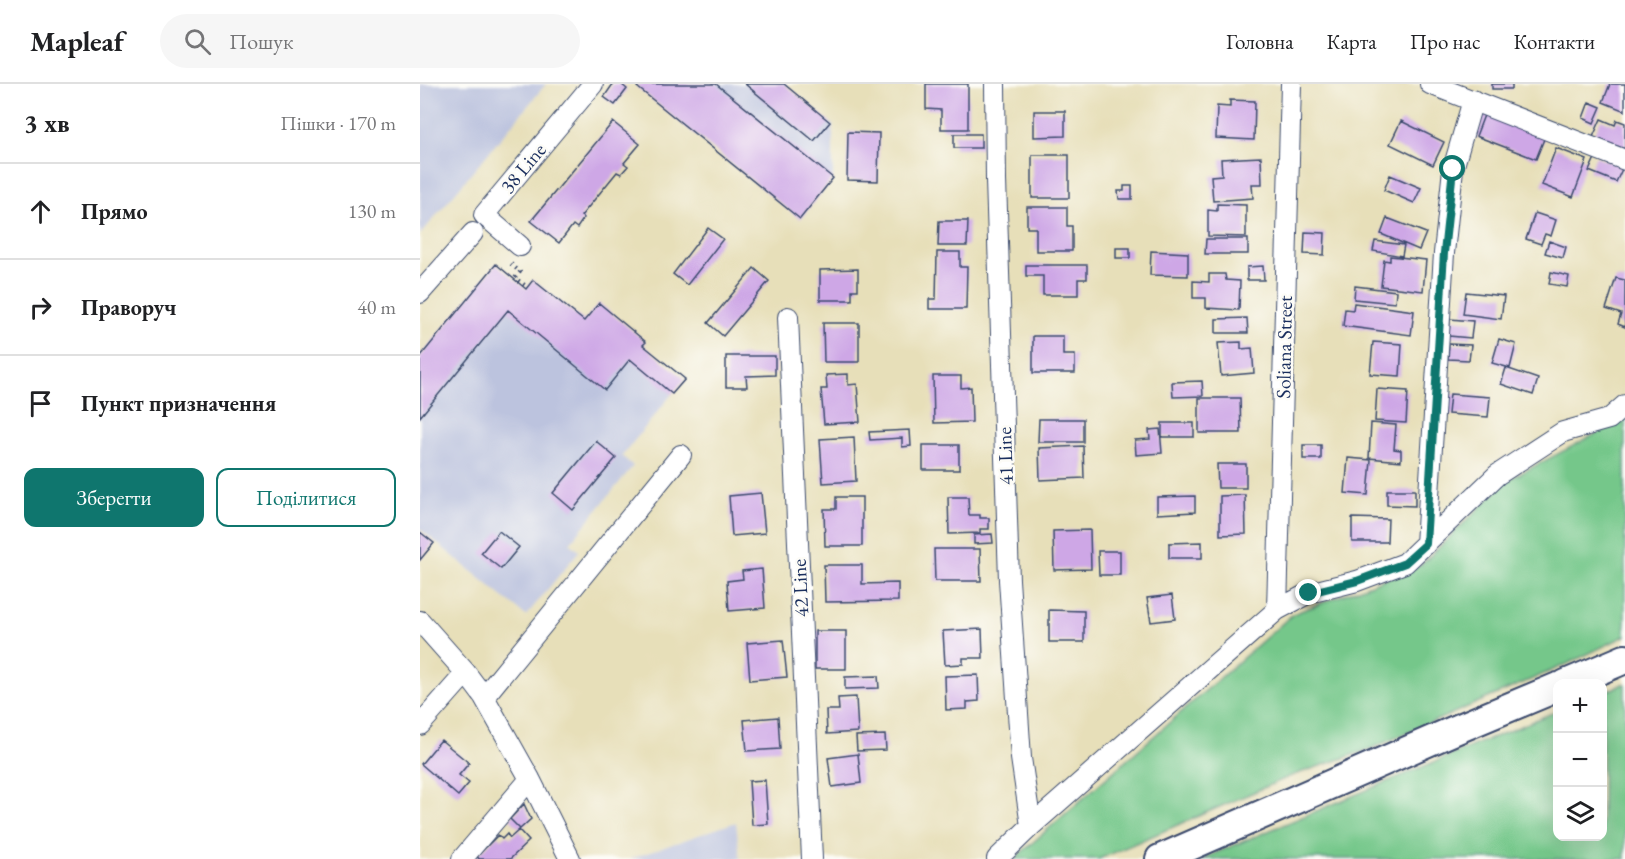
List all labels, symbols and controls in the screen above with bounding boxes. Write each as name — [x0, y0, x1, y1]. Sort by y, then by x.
search box — [160, 14, 580, 68]
text: Mapleaf — [30, 23, 124, 59]
icon: search — [181, 25, 214, 58]
text: Пошук — [229, 27, 293, 56]
text: Головна — [1226, 28, 1294, 55]
text: Карта — [1327, 28, 1377, 55]
text: Про нас — [1410, 28, 1480, 55]
text: Контакти — [1513, 28, 1595, 55]
text: 3 хв — [24, 106, 70, 140]
text: Пішки · 170 m — [280, 110, 396, 136]
street label: 38 Line — [494, 137, 552, 199]
route start — [1439, 155, 1465, 181]
icon: ahead — [24, 195, 57, 228]
text: Прямо — [81, 197, 148, 226]
text: 130 m — [348, 198, 396, 224]
icon: right — [24, 291, 57, 324]
text: Праворуч — [81, 293, 177, 322]
text: 40 m — [357, 294, 396, 320]
street label: Soliana Street — [1270, 295, 1298, 399]
icon: arrive — [24, 387, 57, 420]
text: Пункт призначення — [81, 389, 276, 418]
street label: 41 Line — [991, 426, 1019, 486]
button: Зберегти — [24, 468, 204, 527]
button: Поділитися — [216, 468, 396, 527]
street label: 42 Line — [785, 558, 815, 618]
route end — [1295, 579, 1321, 605]
map controls — [1553, 679, 1607, 841]
button: + — [1553, 679, 1607, 733]
button: − — [1553, 733, 1607, 787]
button: layers — [1553, 787, 1607, 841]

